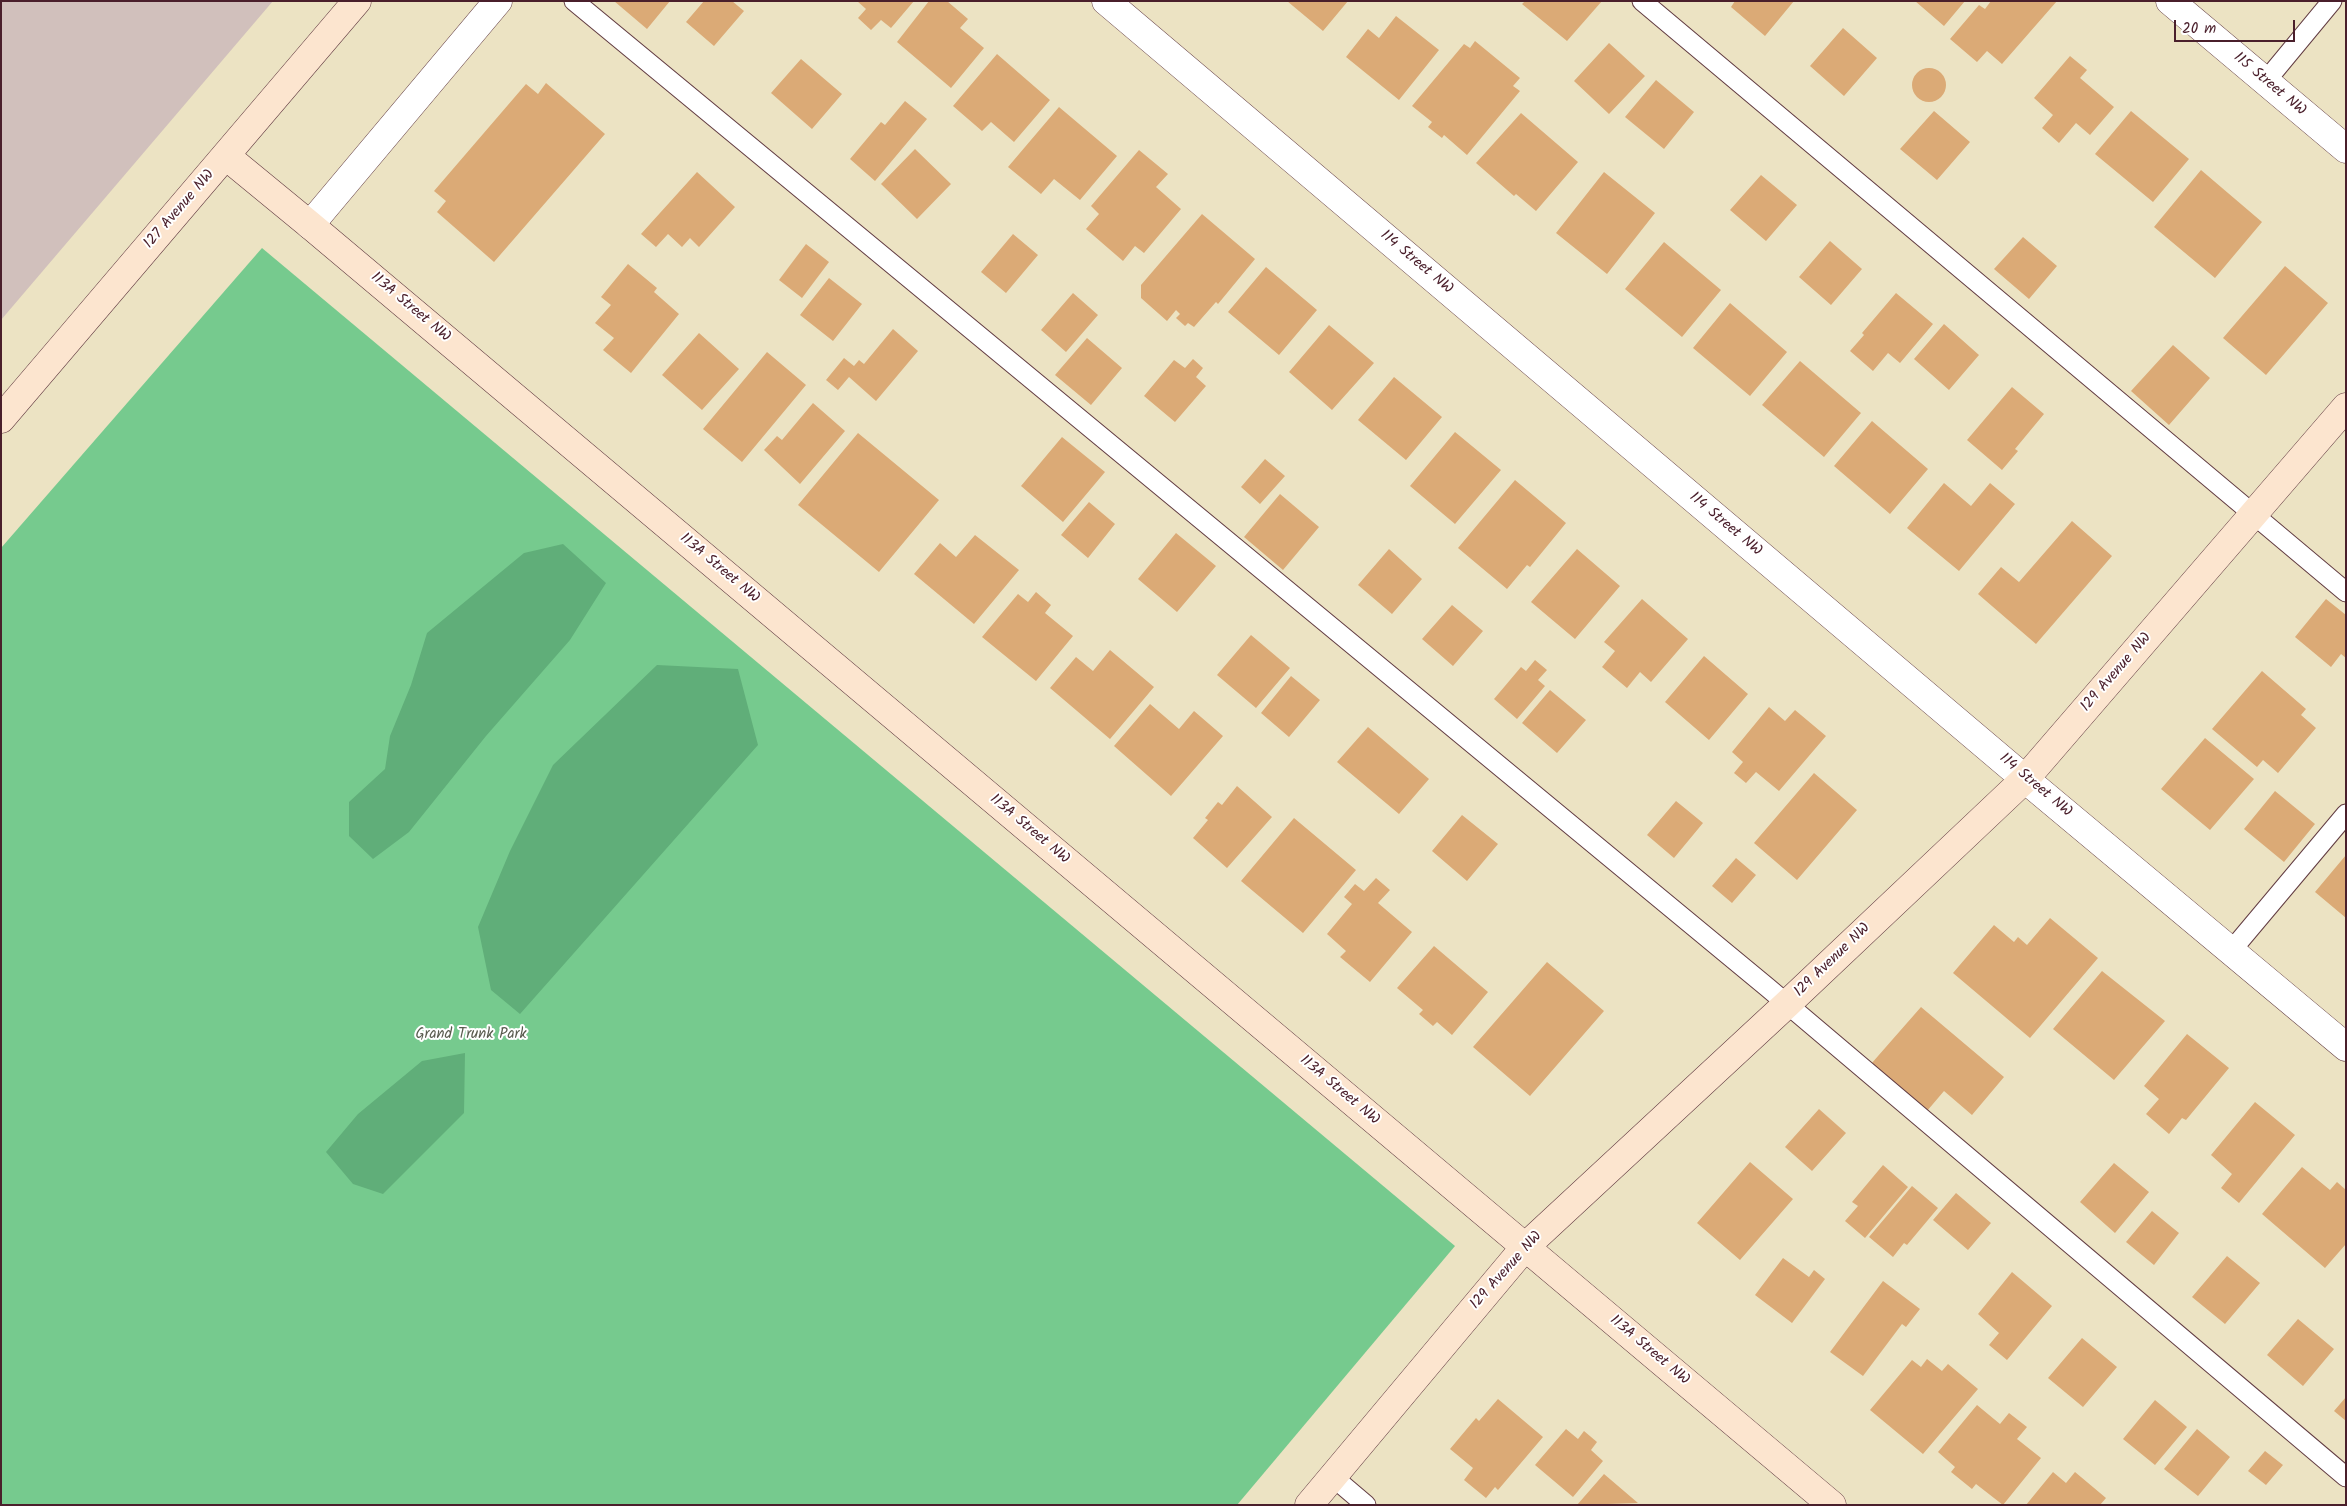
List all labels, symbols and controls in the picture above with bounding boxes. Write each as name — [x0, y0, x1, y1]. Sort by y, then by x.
scale bar — [2177, 10, 2298, 42]
text: 20 m — [2182, 17, 2216, 41]
street label: 115 Street NW — [2229, 49, 2309, 121]
street label: 127 Avenue NW — [141, 167, 219, 253]
street label: 114 Street NW — [1376, 227, 1456, 299]
street label: 113A Street NW — [366, 269, 454, 347]
street label: 114 Street NW — [1685, 489, 1765, 561]
street label: 113A Street NW — [675, 530, 763, 608]
street label: 129 Avenue NW — [2078, 630, 2156, 716]
street label: 114 Street NW — [1995, 750, 2075, 822]
street label: 113A Street NW — [985, 791, 1073, 869]
street label: 129 Avenue NW — [1791, 920, 1875, 1002]
park label: Grand Trunk Park — [415, 1026, 527, 1044]
street label: 113A Street NW — [1295, 1052, 1383, 1130]
street label: 129 Avenue NW — [1467, 1228, 1547, 1314]
street label: 113A Street NW — [1605, 1312, 1693, 1390]

